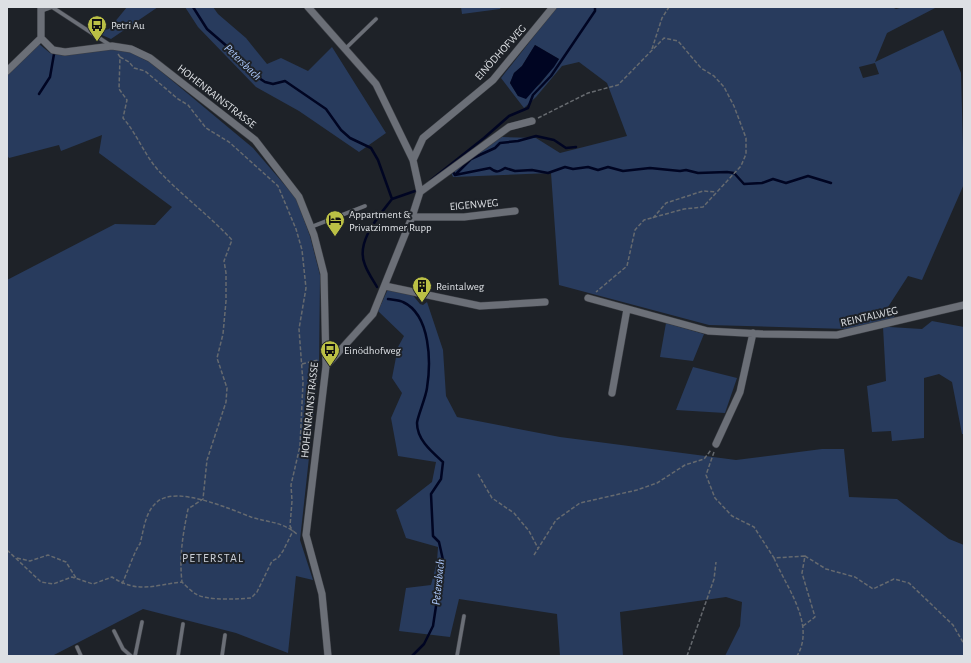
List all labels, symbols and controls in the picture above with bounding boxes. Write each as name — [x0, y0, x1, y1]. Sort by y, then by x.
bus stop icon: Petri Au — [86, 14, 108, 42]
place label: Petri Au — [111, 20, 145, 31]
street label: EINÖDHOFWEG — [473, 22, 528, 82]
water label: Petersbach — [222, 42, 264, 82]
street label: HOHENRAINSTRASSE — [175, 62, 259, 131]
street label: EIGENWEG — [449, 197, 499, 212]
hotel icon: Appartment & Privatzimmer Rupp — [324, 209, 346, 237]
place label: Appartment & Privatzimmer Rupp — [349, 209, 432, 233]
building icon: Reintalweg — [411, 275, 433, 303]
place label: Reintalweg — [436, 281, 485, 292]
street label: REINTALWEG — [839, 305, 899, 328]
bus stop icon: Einödhofweg — [319, 339, 341, 367]
place label: Einödhofweg — [344, 345, 401, 356]
street label: HOHENRAINSTRASSE — [299, 361, 320, 458]
district label: PETERSTAL — [182, 552, 244, 564]
water label: Petersbach — [430, 558, 446, 606]

